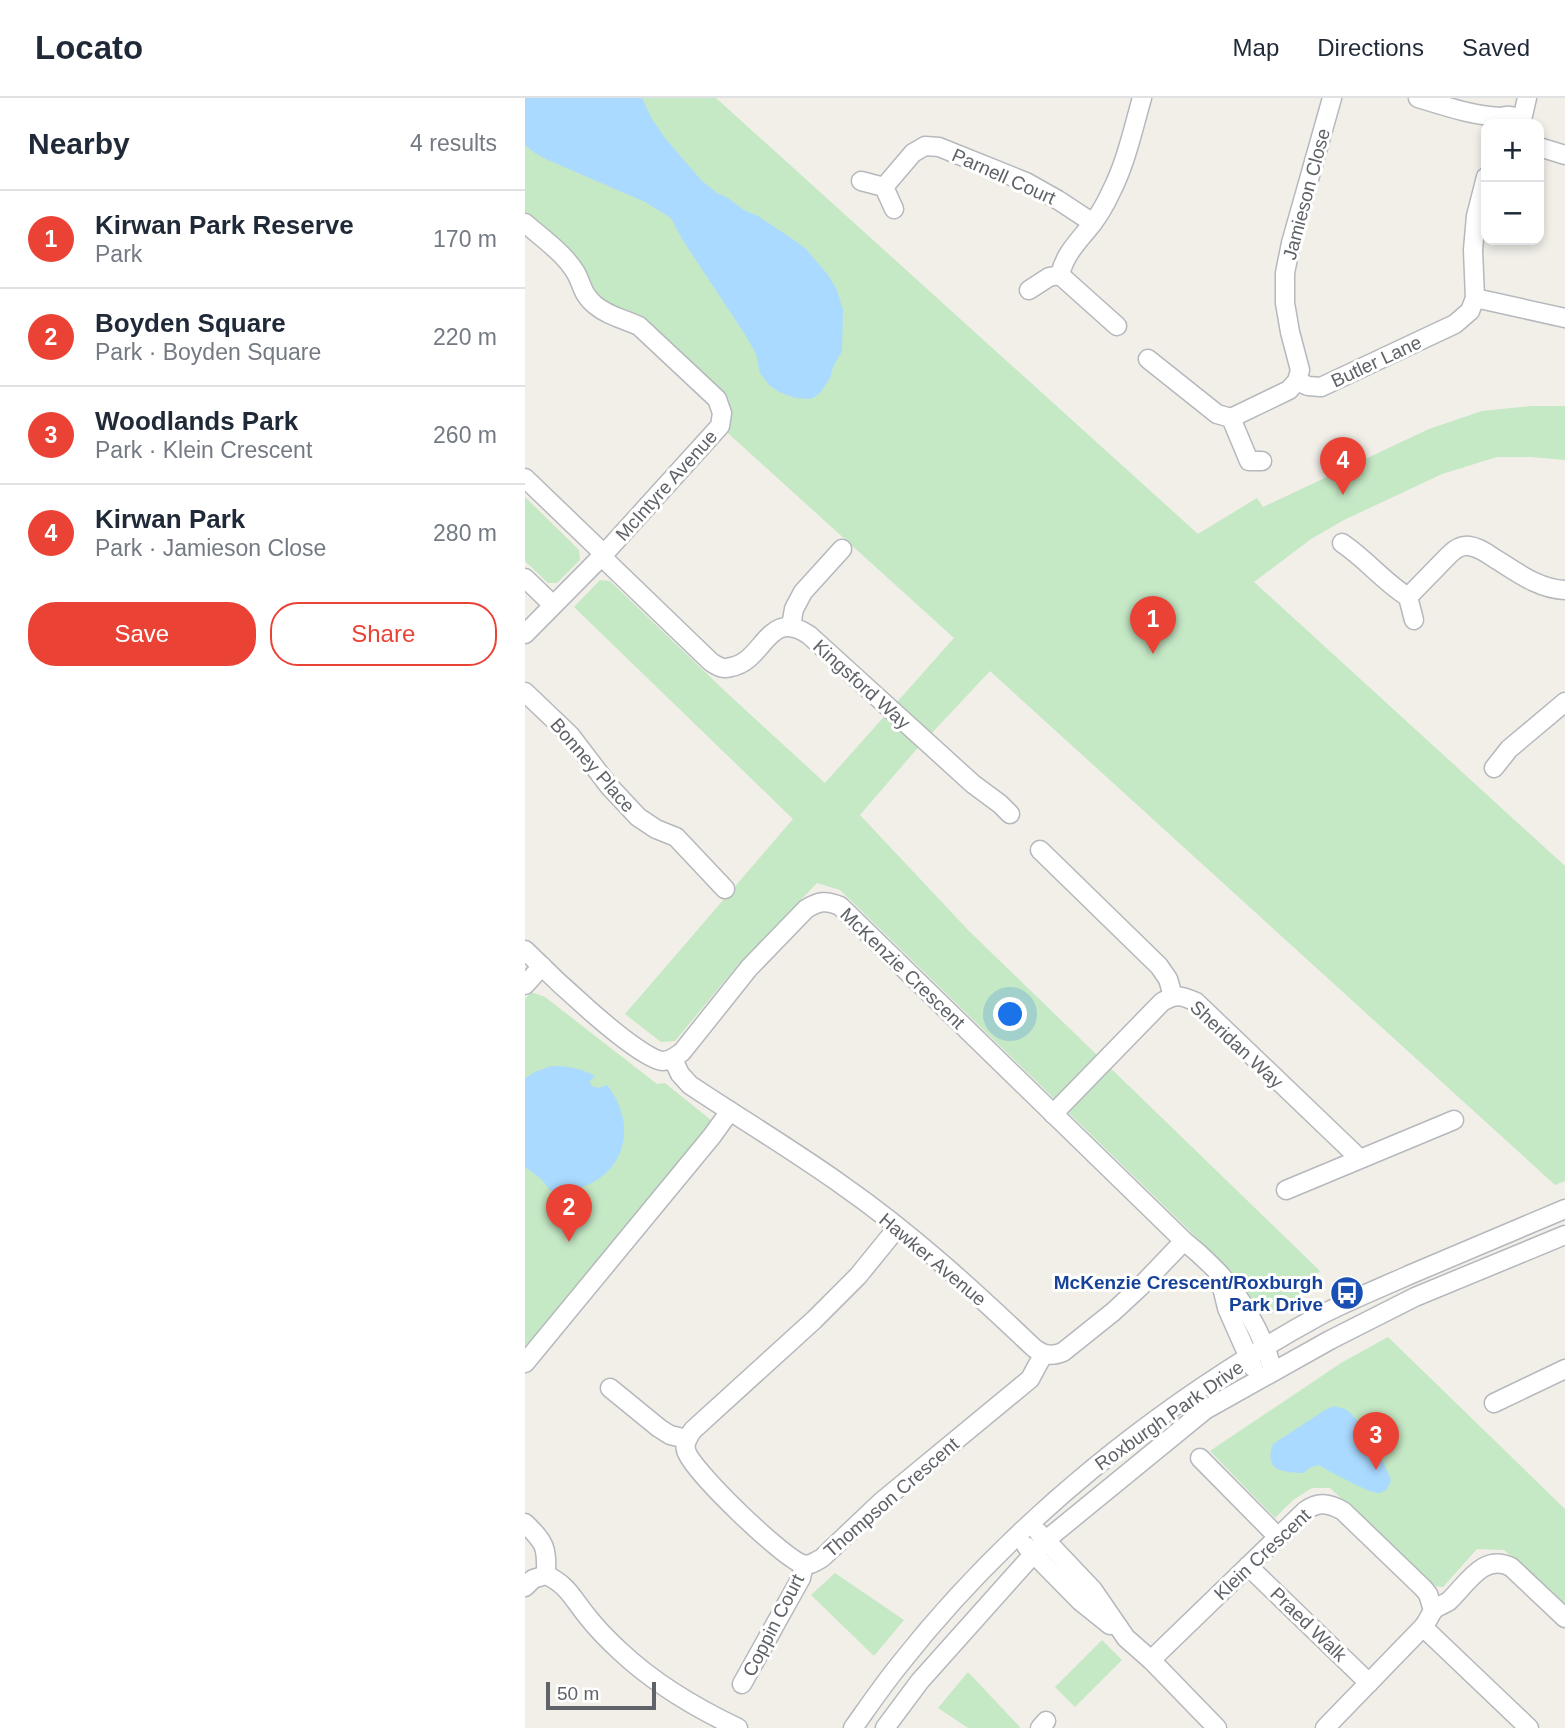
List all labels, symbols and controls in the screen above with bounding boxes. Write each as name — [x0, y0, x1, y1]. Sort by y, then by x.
text: Locato — [35, 29, 143, 66]
text: Map — [1233, 34, 1279, 61]
text: Directions — [1317, 34, 1424, 61]
text: Saved — [1462, 34, 1530, 61]
map controls — [1481, 119, 1544, 245]
button: + — [1481, 119, 1544, 182]
street label: Jamieson Close — [1279, 126, 1334, 262]
text: Nearby — [28, 127, 130, 160]
text: 4 results — [410, 130, 497, 156]
street label: Parnell Court — [949, 144, 1059, 209]
button: − — [1481, 182, 1544, 245]
text: Kirwan Park Reserve — [95, 210, 354, 240]
text: 1 — [45, 226, 57, 252]
text: 170 m — [433, 226, 497, 252]
text: Park — [95, 241, 142, 267]
text: Boyden Square — [95, 308, 286, 338]
text: 2 — [45, 324, 57, 350]
text: 220 m — [433, 324, 497, 350]
street label: Butler Lane — [1328, 331, 1425, 392]
text: Park · Boyden Square — [95, 339, 321, 365]
text: Woodlands Park — [95, 406, 298, 436]
text: 3 — [45, 422, 57, 448]
text: 260 m — [433, 422, 497, 448]
street label: McIntyre Avenue — [611, 426, 721, 545]
text: Park · Klein Crescent — [95, 437, 312, 463]
pin: 4 — [1320, 437, 1366, 495]
text: Kirwan Park — [95, 504, 245, 534]
text: 4 — [45, 520, 57, 546]
text: 280 m — [433, 520, 497, 546]
text: Park · Jamieson Close — [95, 535, 326, 561]
pin: 1 — [1130, 596, 1176, 654]
button: Save — [28, 602, 256, 666]
button: Share — [270, 602, 497, 666]
street label: Kingsford Way — [809, 635, 915, 734]
street label: Bonney Place — [546, 714, 639, 816]
street label: McKenzie Crescent — [836, 904, 970, 1034]
street label: Sheridan Way — [1186, 996, 1288, 1093]
your location — [993, 997, 1027, 1031]
pin: 2 — [546, 1184, 592, 1242]
street label: Hawker Avenue — [875, 1209, 990, 1310]
place label: McKenzie Crescent/Roxburgh Park Drive — [1054, 1272, 1323, 1315]
bus stop icon: McKenzie Crescent/Roxburgh Park Drive — [1328, 1274, 1366, 1312]
street label: Roxburgh Park Drive — [1091, 1356, 1248, 1475]
pin: 3 — [1353, 1412, 1399, 1470]
street label: Thompson Crescent — [820, 1433, 963, 1561]
street label: Klein Crescent — [1210, 1504, 1315, 1604]
street label: Coppin Court — [739, 1570, 809, 1680]
street label: Praed Walk — [1266, 1583, 1351, 1666]
scale bar — [546, 1679, 656, 1711]
text: 50 m — [557, 1683, 599, 1704]

